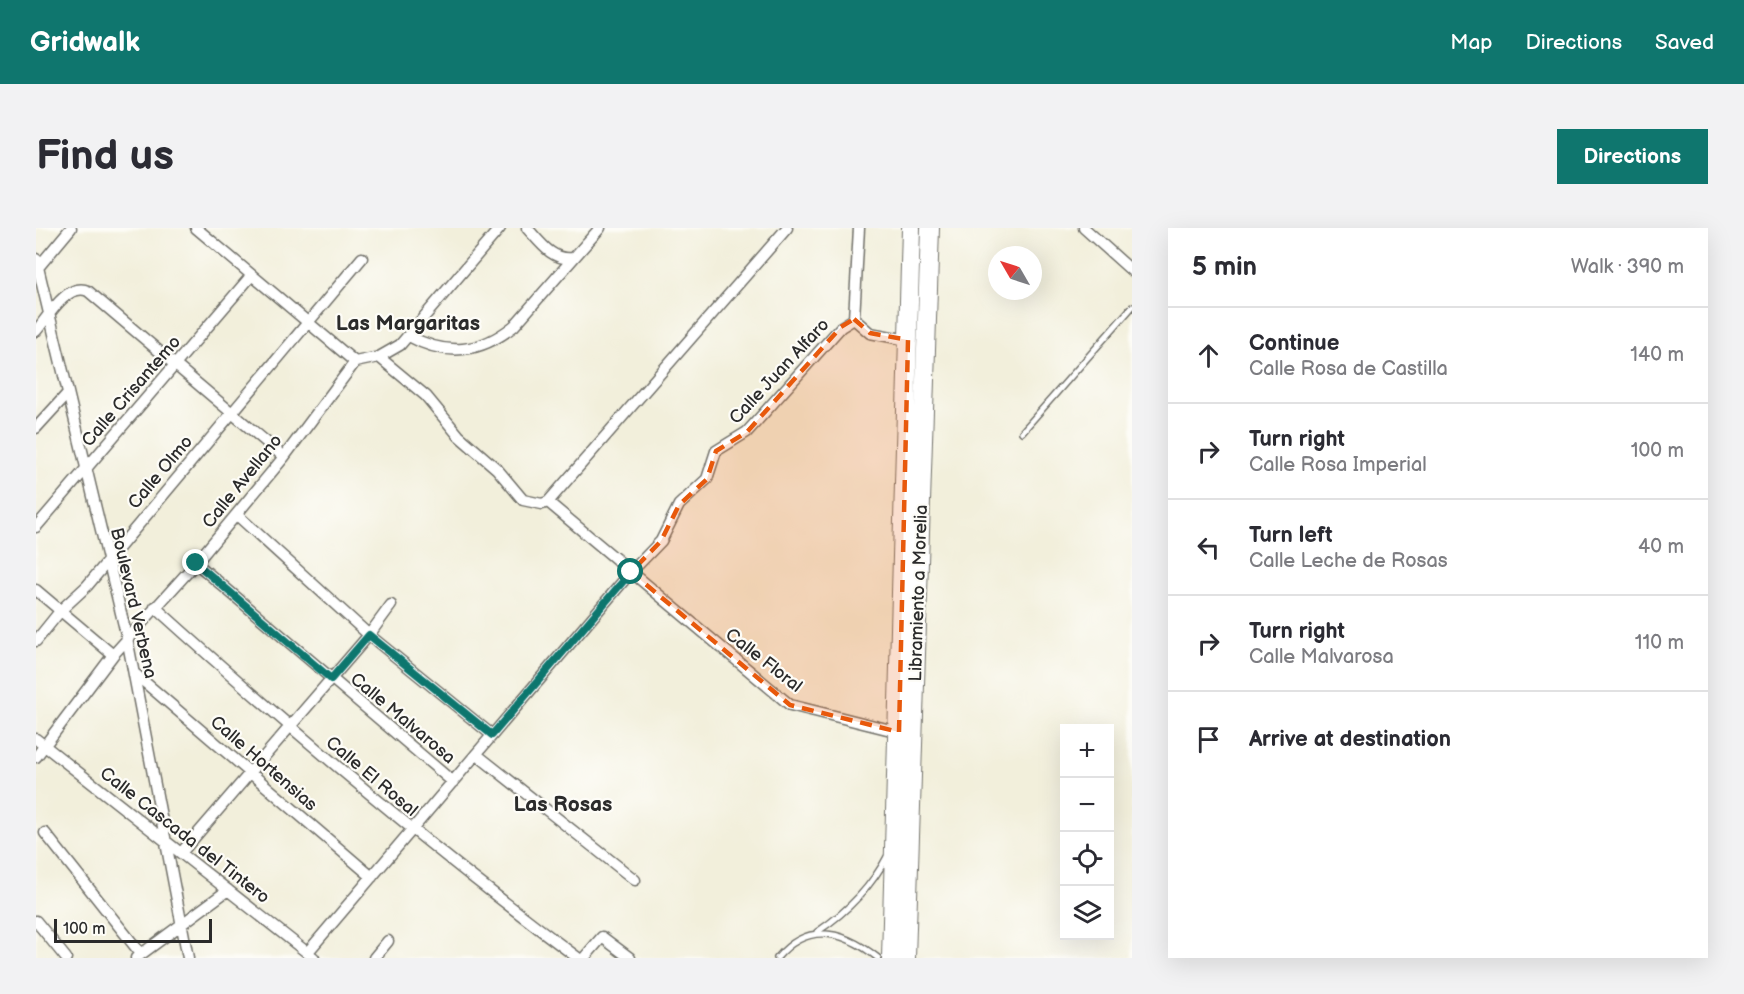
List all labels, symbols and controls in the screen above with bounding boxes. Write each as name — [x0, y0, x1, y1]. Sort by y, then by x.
text: Gridwalk — [30, 26, 140, 59]
text: Map — [1450, 30, 1493, 55]
text: Directions — [1526, 30, 1622, 55]
text: Saved — [1655, 30, 1714, 55]
button: Directions — [1557, 129, 1708, 184]
text: Find us — [36, 131, 174, 182]
north arrow — [988, 246, 1042, 300]
text: 5 min — [1192, 252, 1257, 283]
text: Walk · 390 m — [1571, 255, 1684, 279]
district label: Las Margaritas — [336, 311, 480, 336]
street label: Calle Juan Alfaro — [725, 314, 834, 428]
text: Continue — [1249, 330, 1339, 357]
street label: Calle Crisantemo — [78, 332, 185, 451]
icon: ahead — [1192, 339, 1225, 372]
text: 140 m — [1630, 343, 1684, 367]
text: Calle Rosa de Castilla — [1249, 357, 1448, 381]
text: Turn right — [1249, 426, 1345, 453]
street label: Calle Avellano — [198, 430, 287, 532]
street label: Calle Olmo — [124, 431, 197, 513]
icon: right — [1192, 435, 1225, 468]
text: 100 m — [1631, 439, 1684, 463]
text: Calle Rosa Imperial — [1249, 453, 1427, 477]
street label: Libramiento a Morelia — [905, 504, 932, 682]
text: Turn left — [1249, 522, 1333, 549]
street label: Boulevard Verbena — [106, 526, 161, 681]
icon: left — [1192, 531, 1225, 564]
text: 40 m — [1638, 535, 1684, 559]
route end — [182, 549, 208, 575]
text: Calle Leche de Rosas — [1249, 549, 1448, 573]
route start — [617, 558, 643, 584]
text: Turn right — [1249, 618, 1345, 645]
street label: Calle Floral — [721, 624, 806, 697]
icon: right — [1192, 627, 1225, 660]
text: 110 m — [1635, 631, 1684, 655]
text: Calle Malvarosa — [1249, 645, 1394, 669]
street label: Calle Malvarosa — [346, 668, 459, 768]
street label: Calle Hortensias — [206, 711, 321, 815]
icon: arrive — [1192, 723, 1225, 756]
map controls — [1060, 724, 1114, 940]
button: + — [1060, 724, 1114, 778]
text: Arrive at destination — [1249, 726, 1451, 753]
street label: Calle El Rosal — [322, 732, 422, 821]
street label: Calle Cascada del Tintero — [96, 763, 274, 908]
button: − — [1060, 778, 1114, 832]
district label: Las Rosas — [514, 792, 612, 817]
button: locate — [1060, 832, 1114, 886]
button: layers — [1060, 886, 1114, 940]
scale bar — [54, 916, 212, 944]
text: 100 m — [63, 920, 106, 939]

